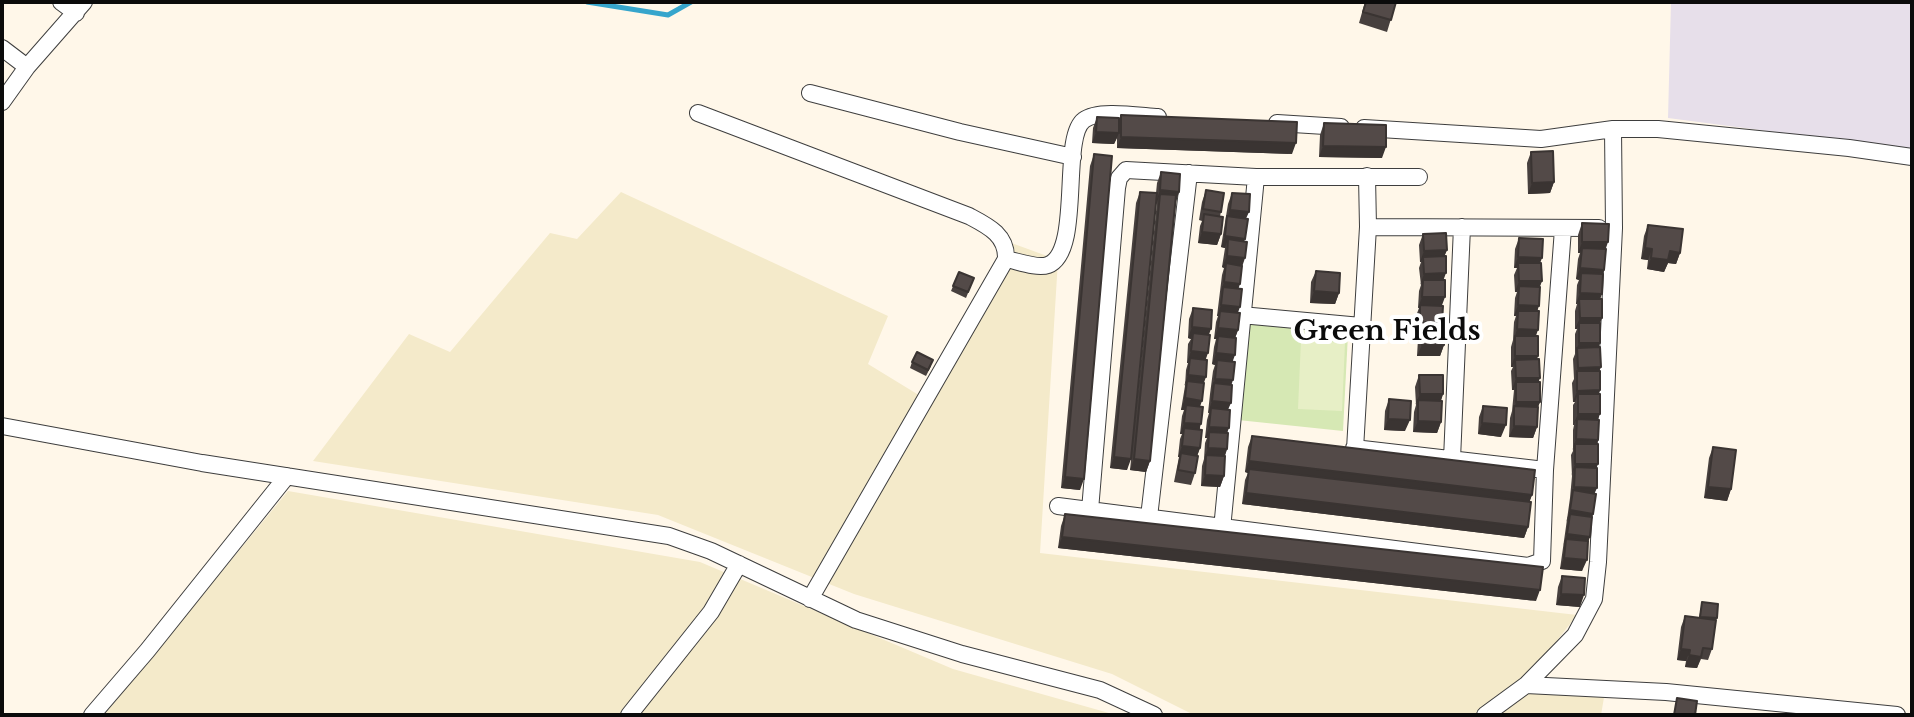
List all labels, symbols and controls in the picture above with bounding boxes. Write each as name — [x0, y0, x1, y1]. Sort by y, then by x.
district label: Green Fields — [1293, 315, 1481, 349]

